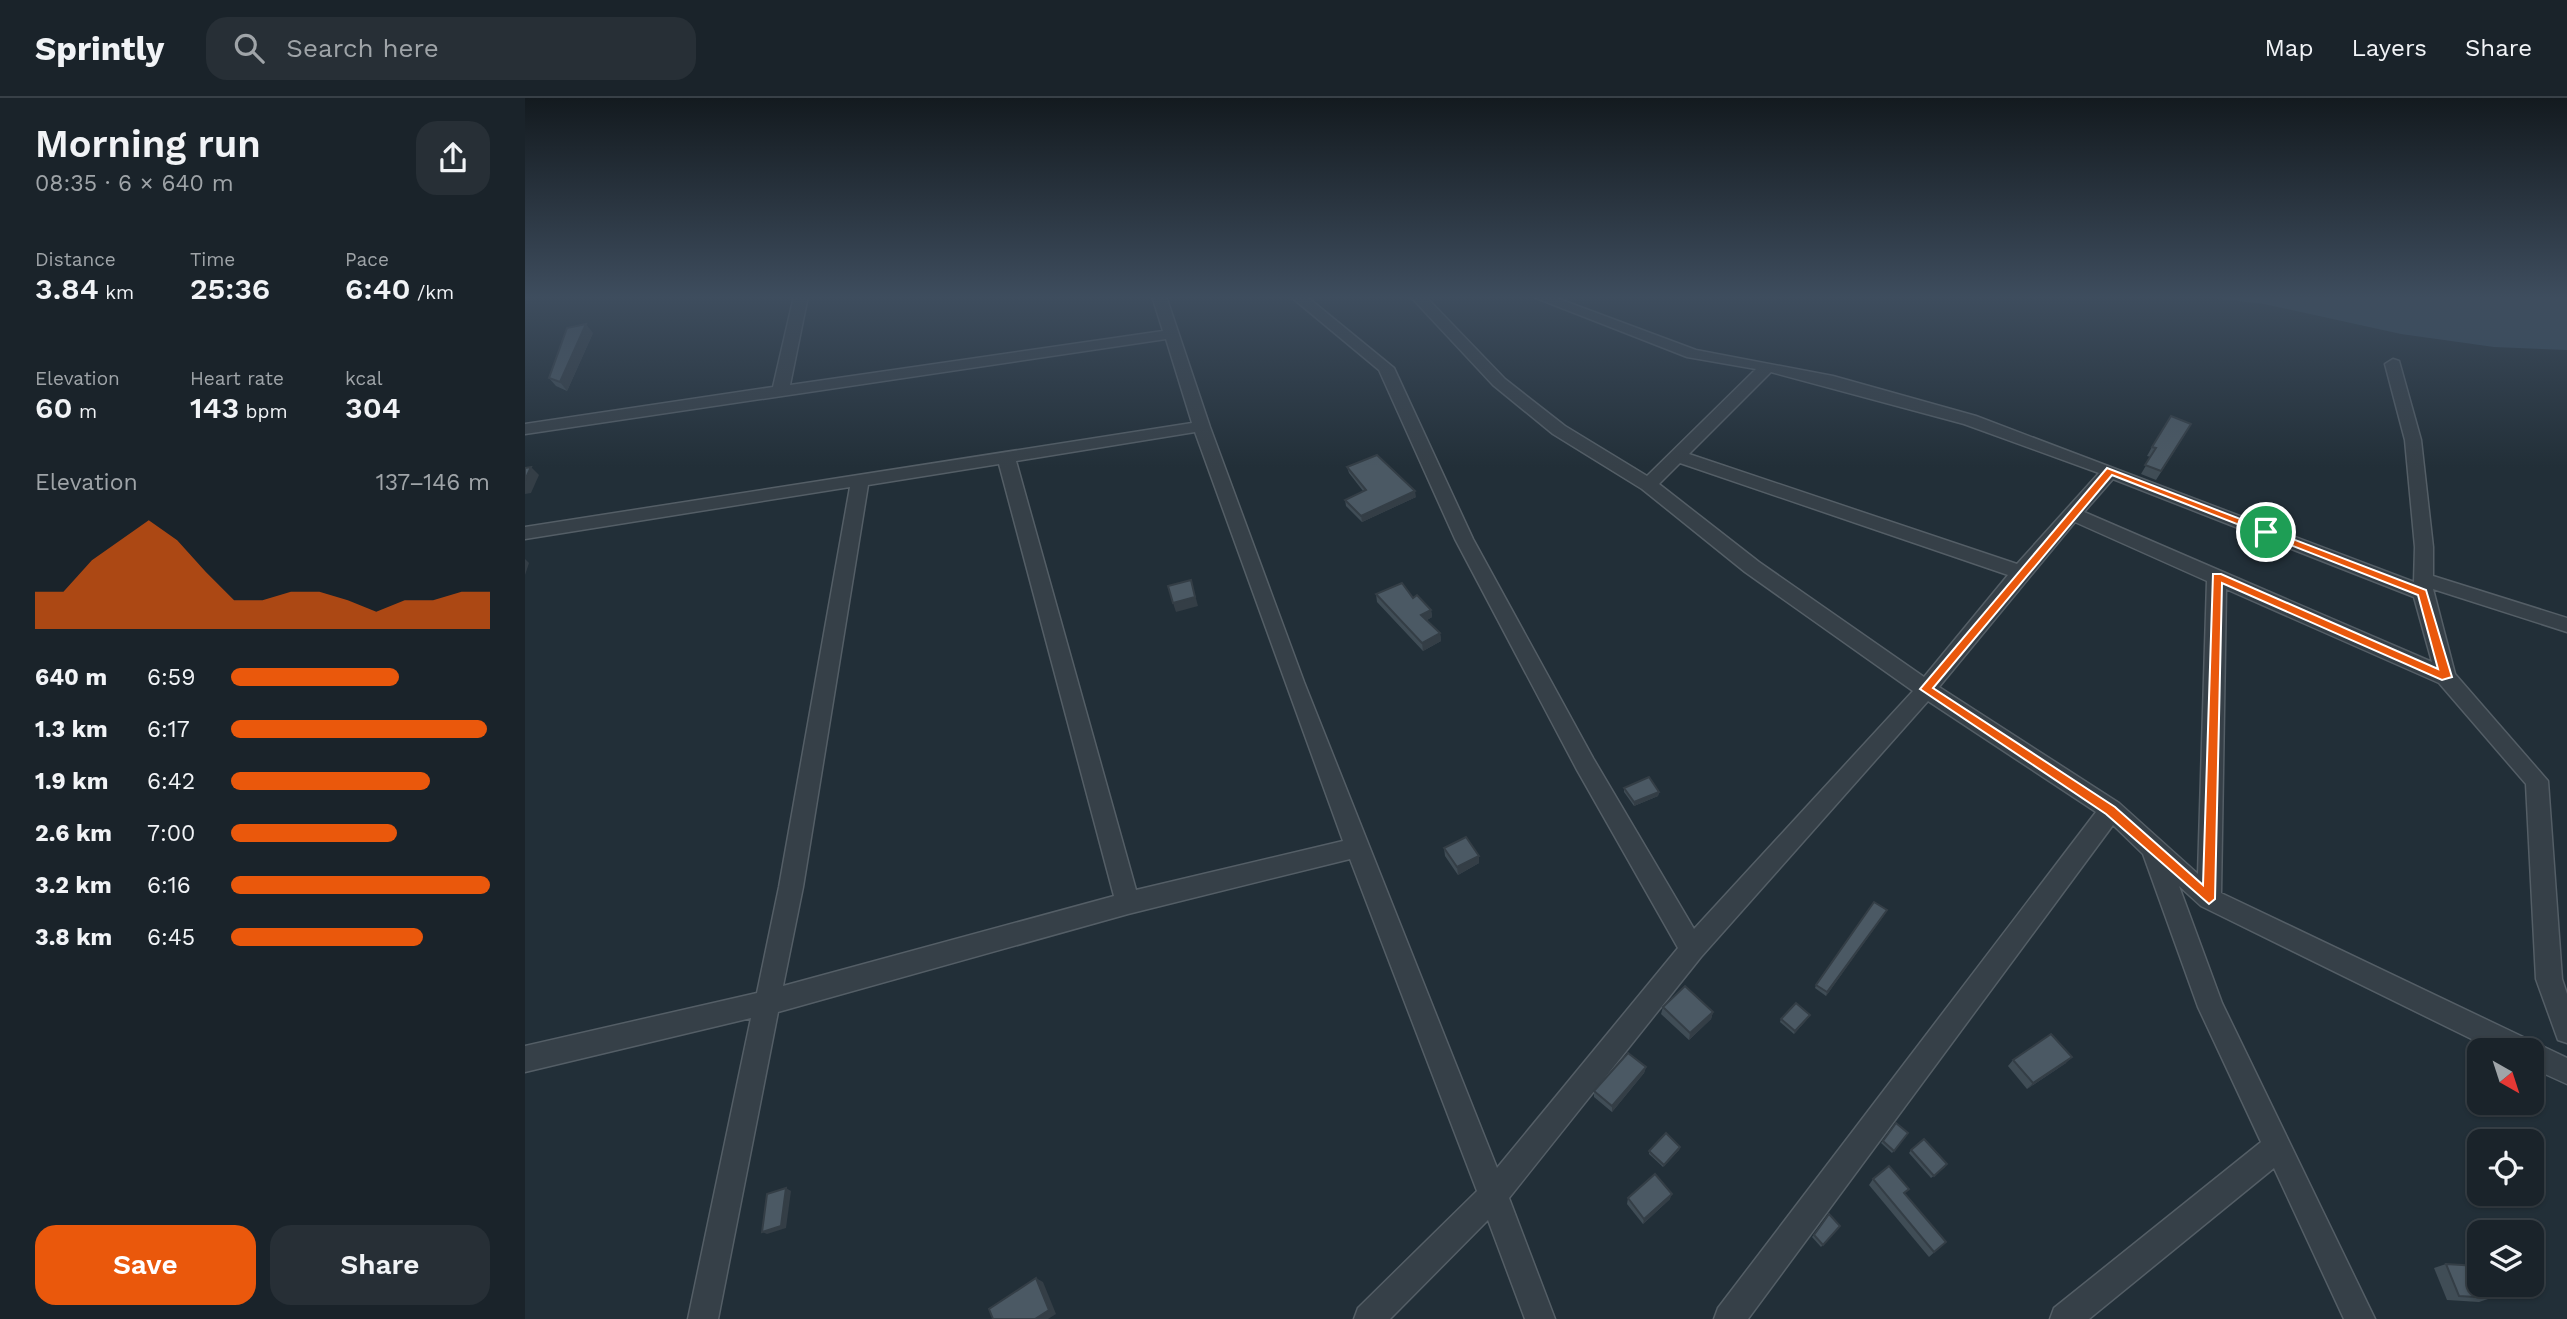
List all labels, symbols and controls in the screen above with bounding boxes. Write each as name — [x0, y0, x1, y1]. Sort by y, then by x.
search box — [206, 17, 696, 80]
text: Sprintly — [35, 29, 164, 68]
icon: search — [230, 29, 268, 67]
text: Search here — [286, 33, 439, 63]
text: Map — [2265, 34, 2313, 62]
text: Layers — [2351, 34, 2427, 62]
text: Share — [2465, 34, 2532, 62]
button: share — [416, 121, 490, 195]
text: Morning run — [35, 122, 261, 166]
text: 08:35 · 6 × 640 m — [35, 170, 234, 197]
text: Distance — [35, 248, 116, 271]
text: Time — [190, 248, 235, 271]
text: Pace — [345, 248, 389, 271]
text: 3.84 — [35, 271, 99, 306]
text: 25:36 — [190, 271, 270, 306]
text: 6:40 — [345, 271, 410, 306]
text: km — [99, 281, 134, 304]
text: /km — [410, 281, 454, 304]
text: Elevation — [35, 367, 120, 390]
text: Heart rate — [190, 367, 284, 390]
text: kcal — [345, 367, 383, 390]
text: 60 — [35, 390, 72, 425]
text: 143 — [190, 390, 239, 425]
text: 304 — [345, 390, 401, 425]
text: m — [72, 400, 97, 423]
text: bpm — [239, 400, 288, 423]
text: Elevation — [35, 469, 138, 496]
text: 137–146 m — [376, 469, 490, 496]
pin — [2236, 502, 2296, 562]
icon: arrive — [2247, 513, 2285, 551]
text: 640 m — [35, 664, 107, 691]
text: 6:59 — [147, 664, 195, 691]
text: 1.3 km — [35, 716, 108, 743]
text: 6:17 — [147, 716, 190, 743]
text: 1.9 km — [35, 768, 108, 795]
text: 6:42 — [147, 768, 195, 795]
text: 2.6 km — [35, 820, 112, 847]
text: 7:00 — [147, 820, 195, 847]
text: 3.2 km — [35, 872, 112, 899]
text: 6:16 — [147, 872, 191, 899]
text: 3.8 km — [35, 924, 112, 951]
text: 6:45 — [147, 924, 195, 951]
north arrow — [2467, 1038, 2545, 1115]
map controls — [2467, 1038, 2544, 1297]
button: locate — [2467, 1129, 2544, 1206]
button: layers — [2467, 1220, 2544, 1297]
button: Save — [35, 1225, 256, 1305]
button: Share — [270, 1225, 490, 1305]

